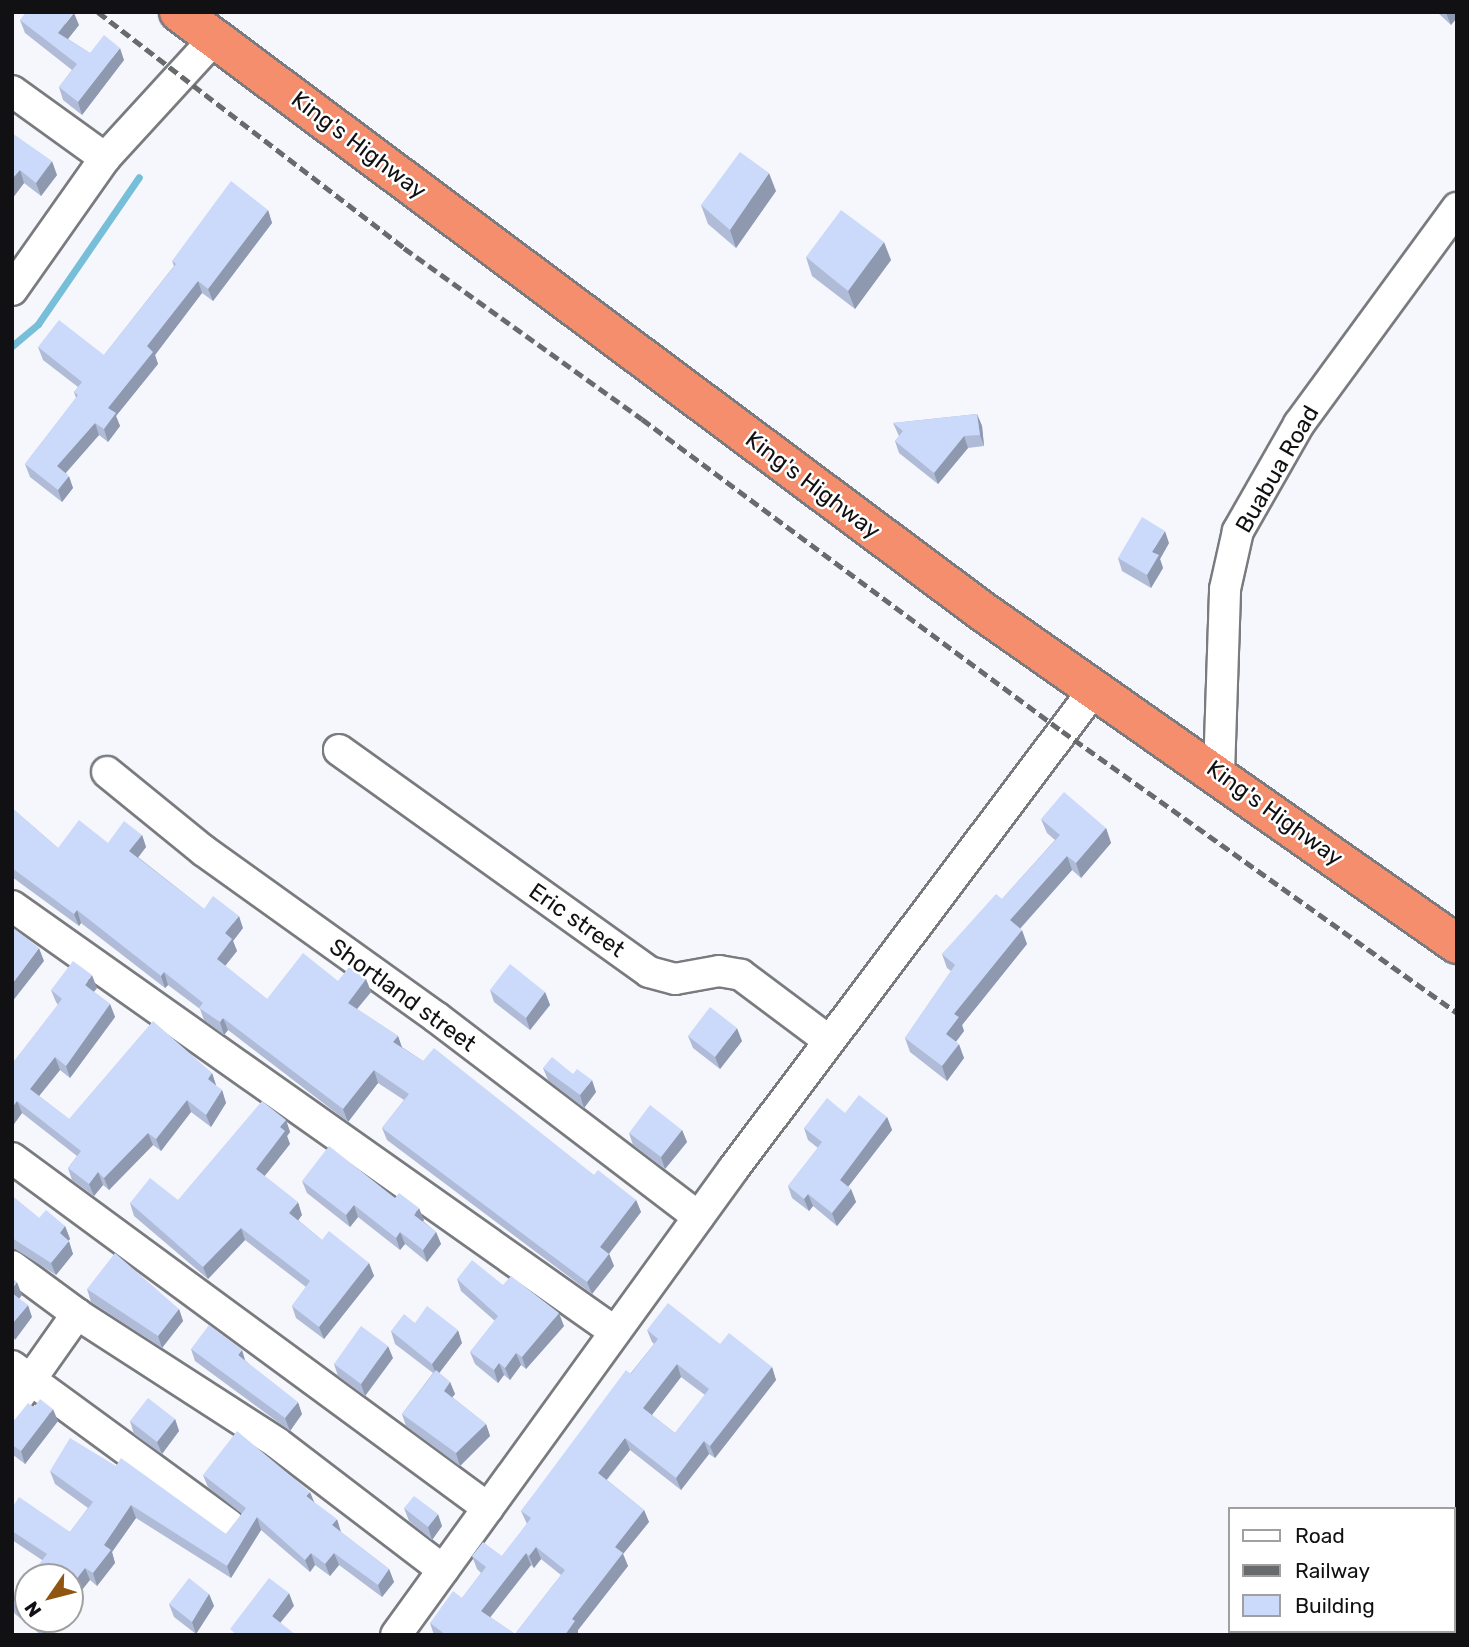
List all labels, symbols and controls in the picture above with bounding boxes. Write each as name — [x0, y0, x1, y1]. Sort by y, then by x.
street label: King's Highway — [286, 85, 432, 205]
street label: Buabua Road — [1229, 400, 1325, 538]
street label: King's Highway — [740, 425, 886, 545]
street label: King's Highway — [1202, 754, 1348, 872]
street label: Eric street — [524, 877, 630, 963]
street label: Shortland street — [324, 932, 482, 1058]
legend — [1228, 1507, 1455, 1633]
text: Road — [1295, 1523, 1345, 1548]
text: Railway — [1295, 1558, 1370, 1583]
north arrow — [14, 1563, 84, 1633]
text: Building — [1295, 1593, 1375, 1618]
text: N — [20, 1597, 46, 1621]

